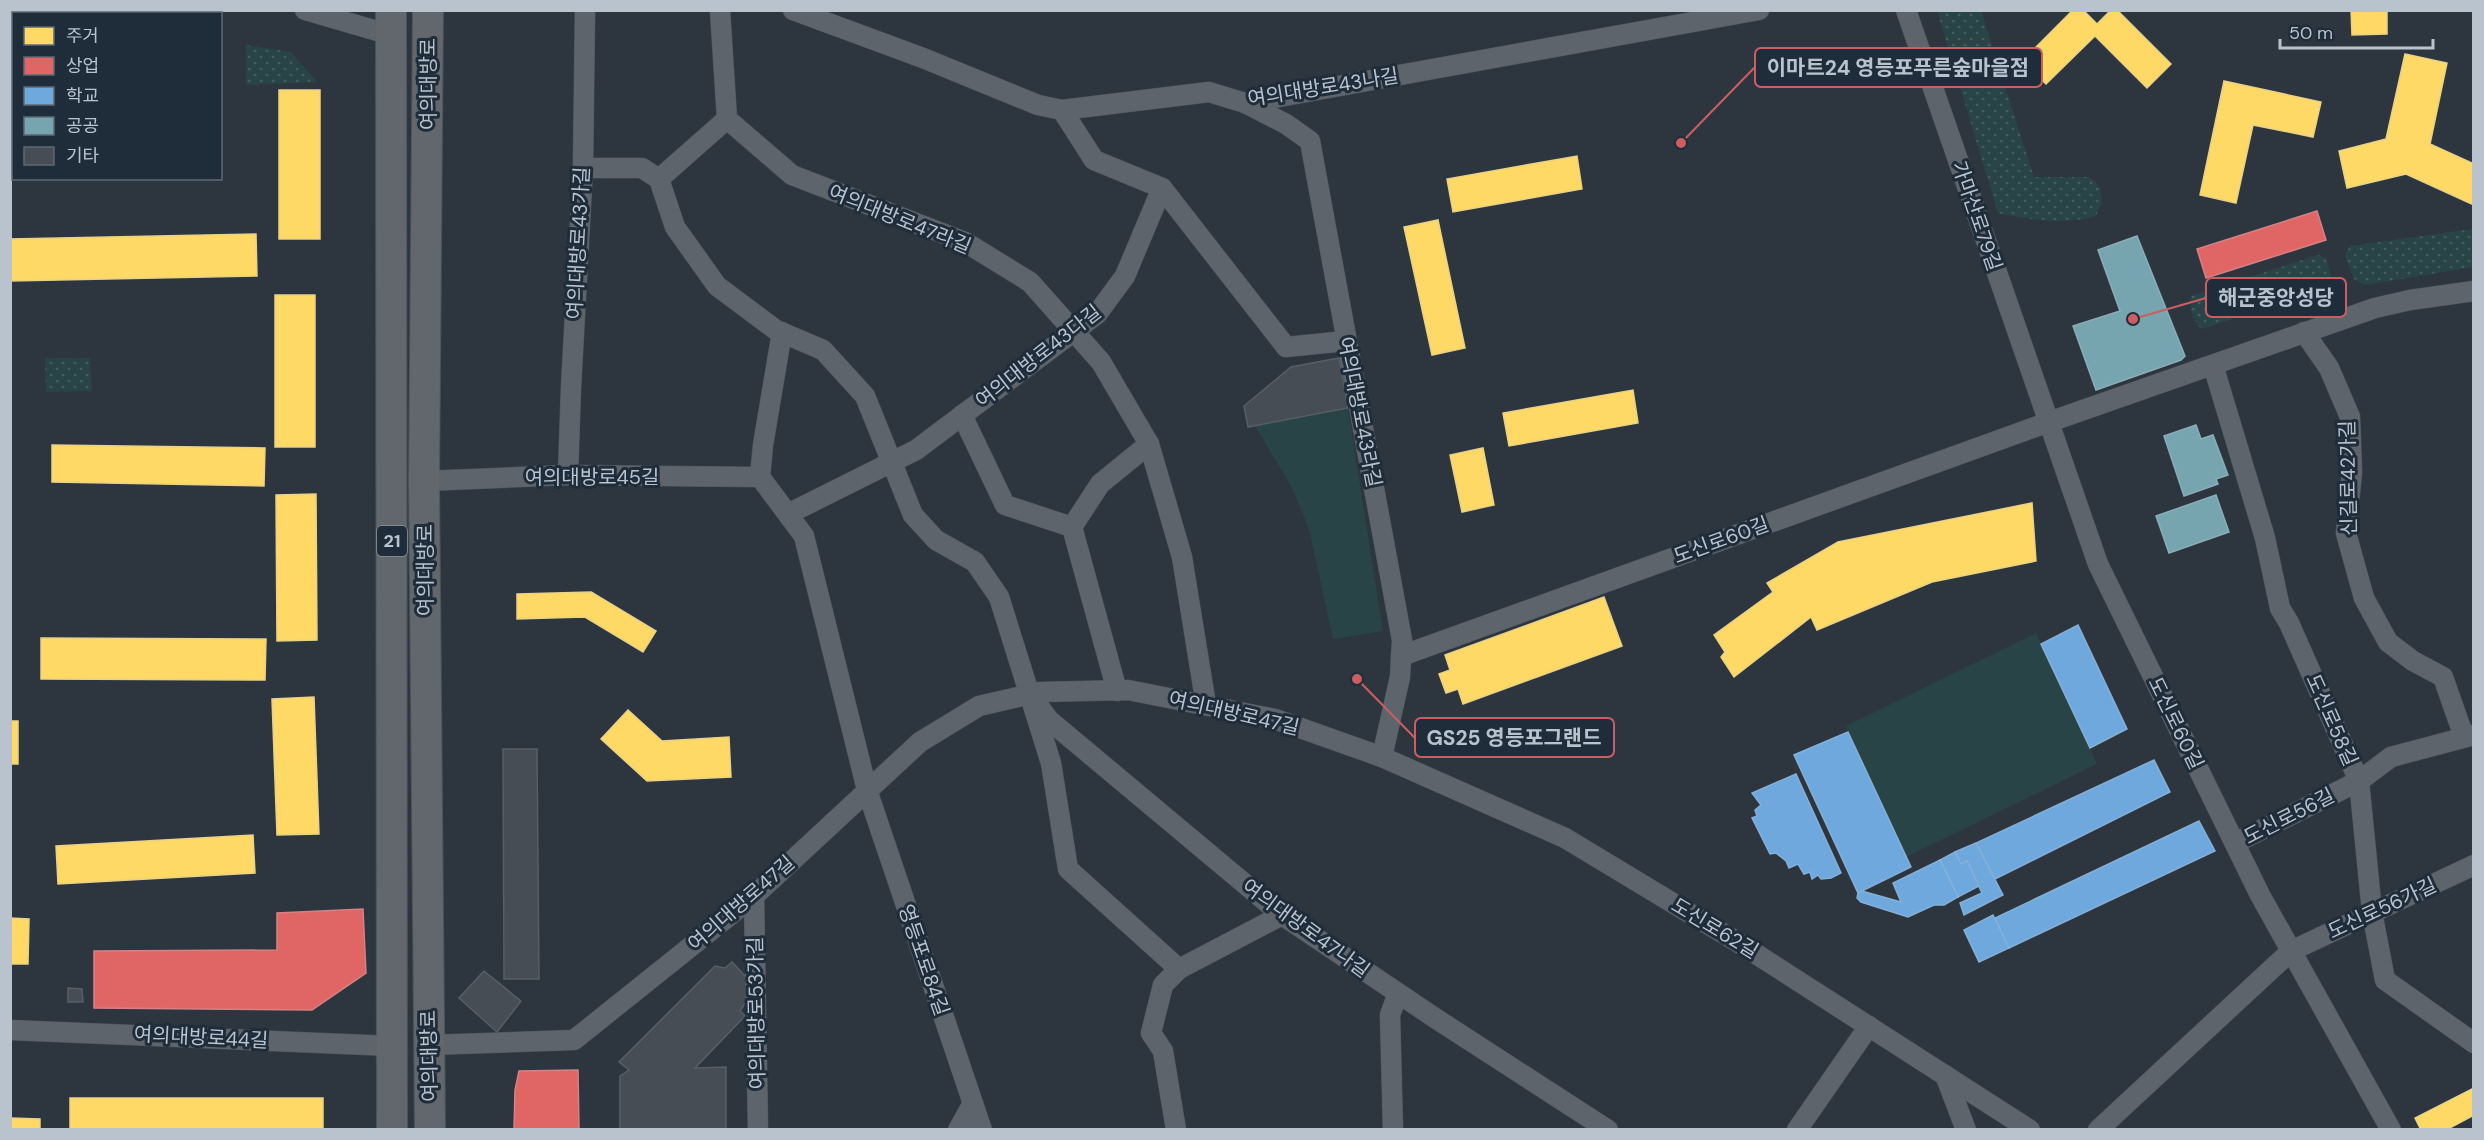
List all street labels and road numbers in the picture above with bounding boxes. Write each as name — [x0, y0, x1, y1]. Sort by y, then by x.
street label: 여의대방로 — [415, 38, 441, 130]
street label: 여의대방로43나길 — [1246, 62, 1400, 112]
street label: 가마산로79길 — [1946, 158, 2008, 274]
street label: 여의대방로43가길 — [561, 166, 595, 320]
street label: 여의대방로47라길 — [825, 179, 975, 259]
street label: 여의대방로43다길 — [970, 299, 1106, 413]
street label: 여의대방로43라길 — [1333, 335, 1387, 489]
street label: 신길로42가길 — [2334, 420, 2362, 536]
street label: 여의대방로45길 — [525, 464, 659, 490]
street label: 도신로60길 — [1670, 511, 1772, 569]
street label: 여의대방로 — [412, 524, 438, 616]
road number: 21 — [377, 526, 407, 556]
street label: 도신로58길 — [2300, 670, 2364, 770]
street label: 도신로60길 — [2142, 672, 2210, 774]
street label: 여의대방로47길 — [1166, 685, 1302, 741]
street label: 도신로56길 — [2239, 782, 2339, 850]
street label: 여의대방로47길 — [682, 849, 800, 957]
street label: 도신로56가길 — [2324, 872, 2440, 944]
street label: 여의대방로47나길 — [1237, 873, 1375, 983]
street label: 도신로62길 — [1667, 892, 1763, 964]
street label: 영등포로84길 — [893, 901, 955, 1019]
street label: 여의대방로53가길 — [742, 936, 770, 1090]
street label: 여의대방로 — [415, 1010, 443, 1102]
street label: 여의대방로44길 — [133, 1020, 269, 1054]

